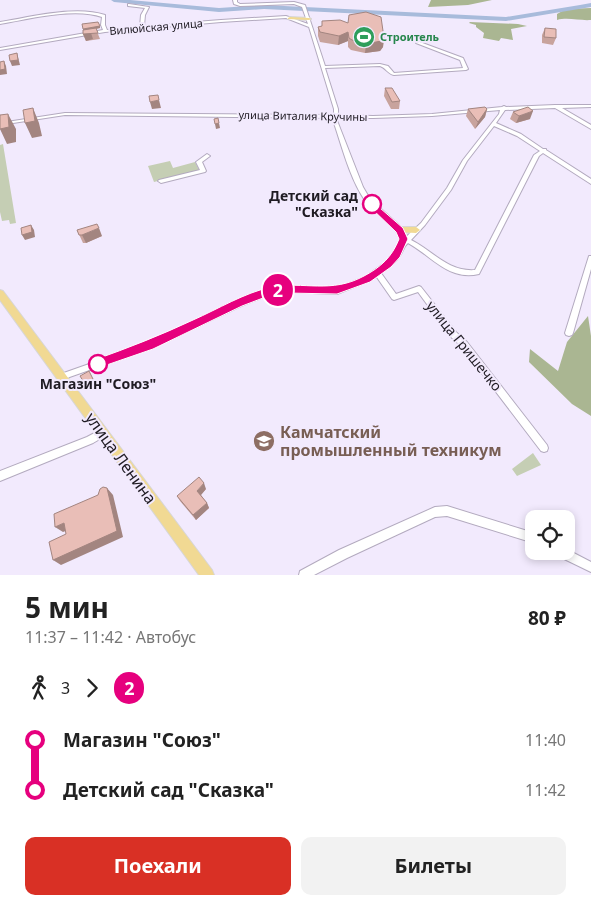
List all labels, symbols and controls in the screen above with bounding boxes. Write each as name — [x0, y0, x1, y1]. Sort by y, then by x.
street label: Вилюйская улица — [109, 15, 203, 38]
sports icon: Строитель — [352, 25, 376, 49]
place label: Строитель — [380, 29, 440, 44]
street label: улица Виталия Кручины — [238, 107, 368, 124]
place label: Детский сад "Сказка" — [269, 186, 358, 221]
marker: Детский сад "Сказка" — [362, 194, 382, 214]
line badge: 2 — [262, 274, 294, 306]
text: 2 — [273, 278, 283, 302]
street label: улица Гришечко — [422, 297, 507, 395]
marker: Магазин "Союз" — [88, 354, 108, 374]
place label: Магазин "Союз" — [40, 374, 156, 393]
street label: улица Ленина — [80, 408, 162, 508]
place label: Камчатский промышленный техникум — [280, 421, 502, 461]
school or university icon: Камчатский промышленный техникум — [252, 429, 276, 453]
map controls — [525, 510, 575, 560]
button: locate — [525, 510, 575, 560]
text: 5 мин — [25, 588, 109, 626]
text: 80 ₽ — [528, 605, 566, 631]
text: 11:37 – 11:42 · Автобус — [25, 626, 196, 648]
icon: walk — [25, 674, 53, 702]
icon: forward — [78, 674, 106, 702]
text: 2 — [124, 676, 134, 700]
text: 3 — [61, 677, 70, 699]
text: Магазин "Союз" — [63, 727, 221, 753]
text: 11:40 — [525, 729, 566, 751]
text: Детский сад "Сказка" — [63, 777, 274, 803]
text: 11:42 — [525, 779, 566, 801]
button: Поехали — [25, 837, 291, 895]
button: Билеты — [301, 837, 566, 895]

